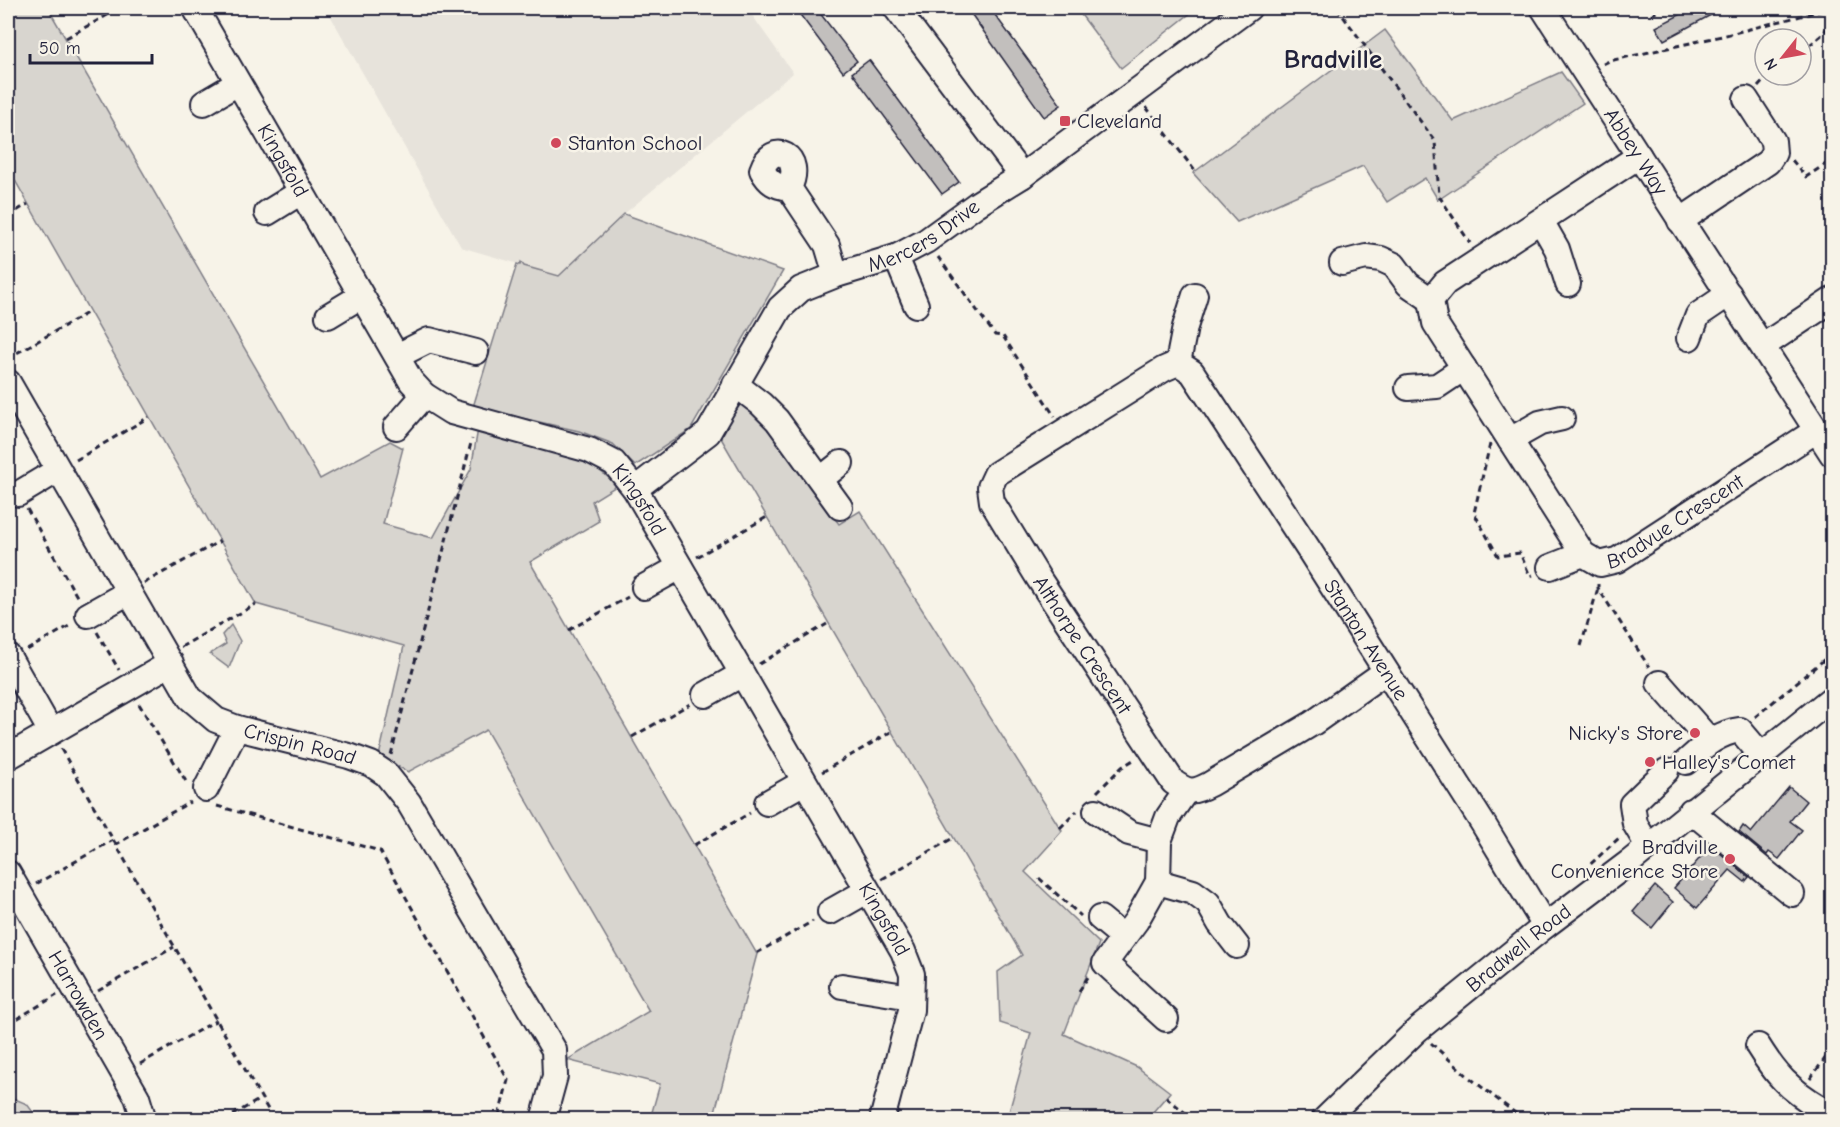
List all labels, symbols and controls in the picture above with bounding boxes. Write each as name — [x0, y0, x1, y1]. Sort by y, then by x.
scale bar — [30, 27, 152, 65]
north arrow — [1753, 27, 1813, 87]
text: 50 m — [39, 38, 81, 59]
district label: Bradville — [1284, 44, 1382, 75]
text: N — [1761, 55, 1781, 73]
street label: Abbey Way — [1599, 104, 1673, 200]
place label: Cleveland — [1077, 109, 1162, 133]
marker: Cleveland — [1058, 114, 1072, 128]
street label: Kingsfold — [253, 119, 314, 201]
place label: Stanton School — [568, 131, 702, 155]
marker: Stanton School — [549, 136, 563, 150]
street label: Mercers Drive — [865, 194, 984, 277]
street label: Kingsfold — [607, 459, 671, 540]
street label: Bradvue Crescent — [1605, 469, 1749, 574]
street label: Althorpe Crescent — [1028, 571, 1137, 719]
street label: Stanton Avenue — [1319, 575, 1413, 705]
street label: Crispin Road — [241, 718, 359, 770]
place label: Nicky's Store — [1568, 721, 1683, 745]
marker: Nicky's Store — [1688, 726, 1702, 740]
place label: Halley's Comet — [1662, 750, 1796, 774]
marker: Halley's Comet — [1643, 755, 1657, 769]
place label: Bradville Convenience Store — [1551, 835, 1718, 883]
marker: Bradville Convenience Store — [1723, 852, 1737, 866]
street label: Kingsfold — [854, 878, 915, 960]
street label: Bradwell Road — [1461, 899, 1576, 997]
street label: Harrowden — [43, 946, 113, 1044]

